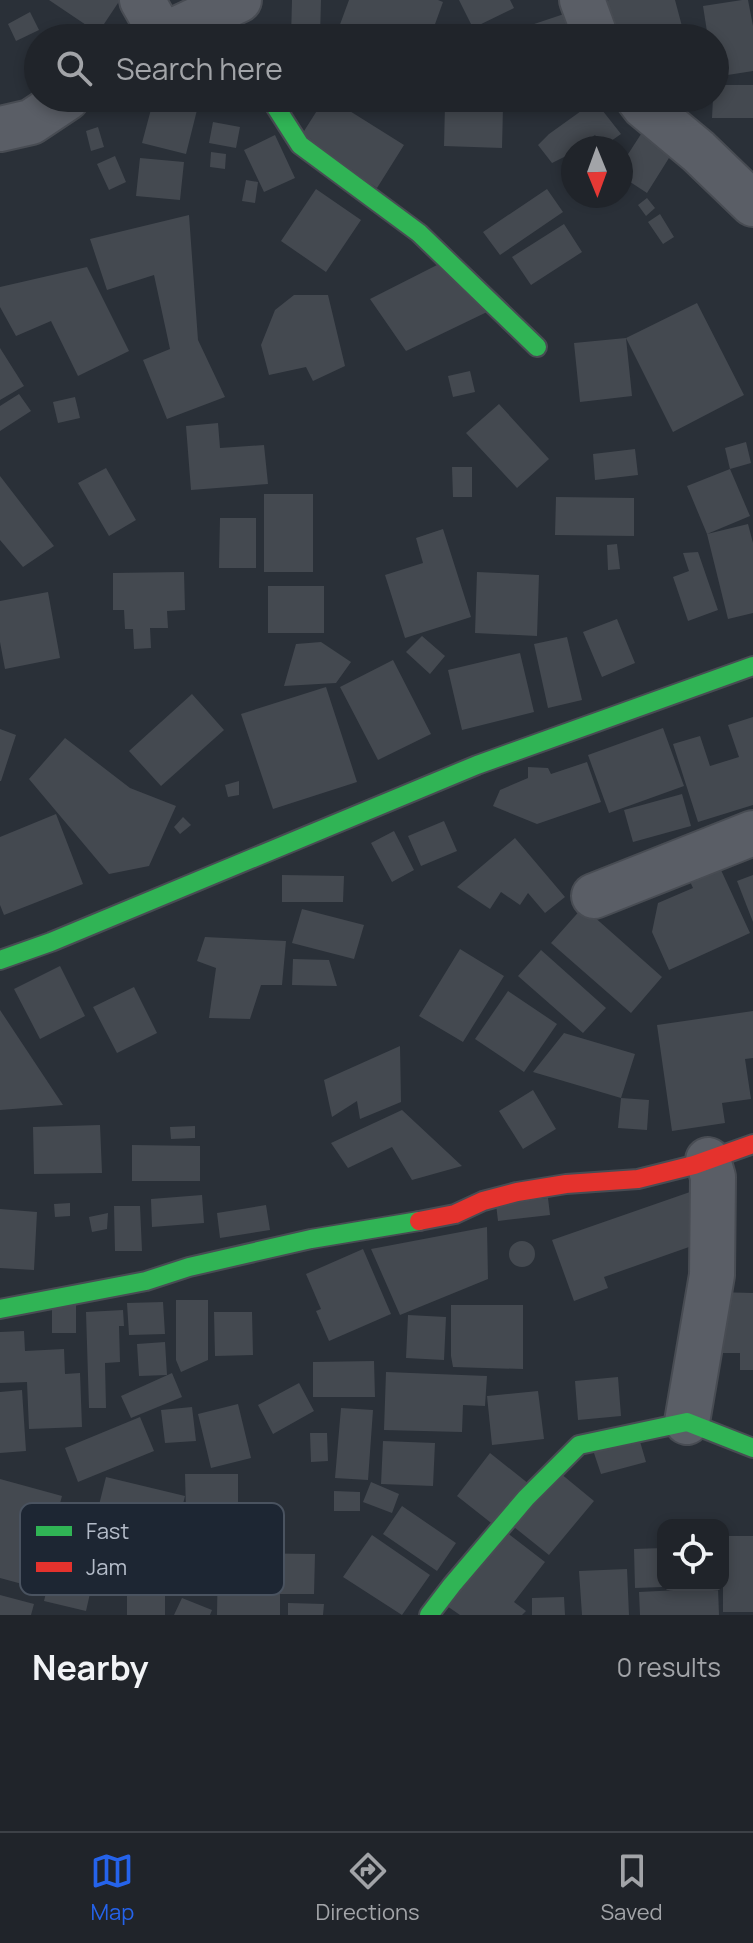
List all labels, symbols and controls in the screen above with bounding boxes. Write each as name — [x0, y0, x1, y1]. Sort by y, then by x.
search box — [24, 24, 729, 112]
icon: search — [52, 46, 96, 90]
text: Search here — [116, 48, 283, 89]
north arrow — [561, 136, 633, 208]
legend — [20, 1503, 284, 1595]
text: Fast — [86, 1516, 129, 1546]
map controls — [657, 1519, 729, 1591]
button: locate — [657, 1519, 729, 1591]
text: Jam — [86, 1552, 127, 1582]
text: Nearby — [32, 1644, 148, 1690]
text: 0 results — [616, 1649, 721, 1685]
tab: Map — [90, 1849, 134, 1927]
tab: Directions — [315, 1849, 420, 1927]
tab: Saved — [601, 1849, 663, 1927]

